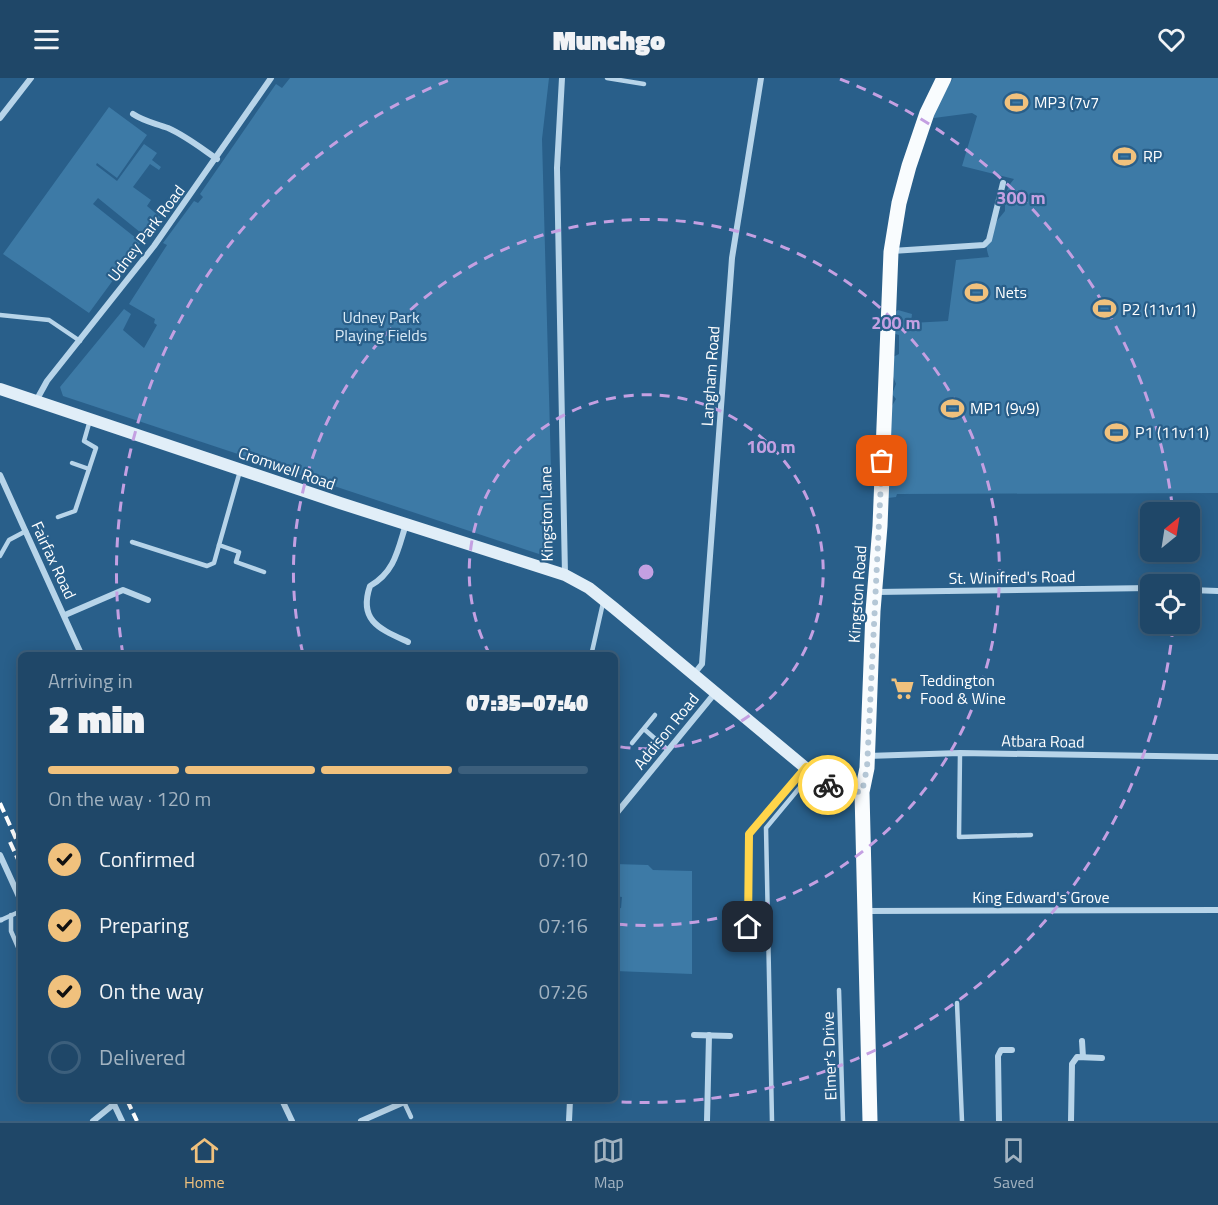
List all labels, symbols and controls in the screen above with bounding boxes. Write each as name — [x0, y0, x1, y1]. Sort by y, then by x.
text: Munchgo — [553, 19, 665, 60]
icon: menu — [30, 23, 63, 56]
icon: heart — [1155, 23, 1188, 56]
sports icon: MP3 (7v7 — [1003, 89, 1029, 115]
place label: MP3 (7v7 — [1034, 90, 1099, 114]
sports icon: RP — [1112, 143, 1138, 169]
place label: RP — [1143, 144, 1162, 168]
street label: Udney Park Road — [102, 180, 190, 286]
text: 300 m — [996, 184, 1046, 211]
sports icon: Nets — [964, 279, 990, 305]
place label: Nets — [995, 280, 1027, 304]
sports icon: P2 (11v11) — [1091, 296, 1117, 322]
place label: P2 (11v11) — [1122, 297, 1196, 321]
park label: Udney Park Playing Fields — [335, 305, 427, 347]
text: 200 m — [871, 309, 921, 336]
street label: Langham Road — [695, 325, 725, 427]
sports icon: MP1 (9v9) — [939, 395, 965, 421]
place label: MP1 (9v9) — [970, 396, 1039, 420]
sports icon: P1 (11v11) — [1104, 419, 1130, 445]
place label: P1 (11v11) — [1135, 420, 1209, 444]
text: 100 m — [746, 433, 796, 460]
pin — [856, 435, 907, 486]
street label: Cromwell Road — [235, 440, 339, 496]
icon: bag — [865, 444, 898, 477]
street label: Kingston Lane — [533, 466, 559, 562]
north arrow — [1140, 502, 1200, 562]
map controls — [1140, 502, 1200, 634]
street label: Fairfax Road — [25, 517, 83, 603]
street label: Kingston Road — [842, 544, 872, 644]
centre of rings — [636, 562, 656, 582]
street label: St. Winifred's Road — [948, 564, 1076, 590]
button: locate — [1140, 574, 1200, 634]
text: Arriving in — [48, 665, 133, 696]
place label: Teddington Food & Wine — [920, 668, 1006, 710]
supermarket icon: Teddington Food & Wine — [889, 676, 915, 702]
text: 07:35–07:40 — [466, 686, 588, 720]
street label: Addison Road — [628, 687, 704, 775]
text: 2 min — [48, 689, 145, 748]
street label: Atbara Road — [1001, 728, 1085, 754]
courier — [798, 755, 858, 815]
icon: bike — [812, 769, 845, 802]
text: On the way · 120 m — [48, 783, 211, 814]
text: Confirmed — [99, 842, 195, 876]
icon: check — [48, 843, 81, 876]
text: 07:10 — [539, 844, 588, 875]
street label: King Edward's Grove — [972, 885, 1110, 909]
pin — [722, 901, 773, 952]
text: Preparing — [99, 908, 189, 942]
icon: check — [48, 909, 81, 942]
text: 07:16 — [539, 910, 588, 941]
icon: home — [731, 910, 764, 943]
text: On the way — [99, 974, 204, 1008]
icon: check — [48, 975, 81, 1008]
text: 07:26 — [539, 976, 588, 1007]
street label: Elmer's Drive — [815, 1011, 843, 1101]
text: Delivered — [99, 1040, 186, 1074]
tab: Home — [184, 1134, 225, 1194]
tab: Map — [592, 1134, 625, 1194]
tab: Saved — [993, 1134, 1034, 1194]

